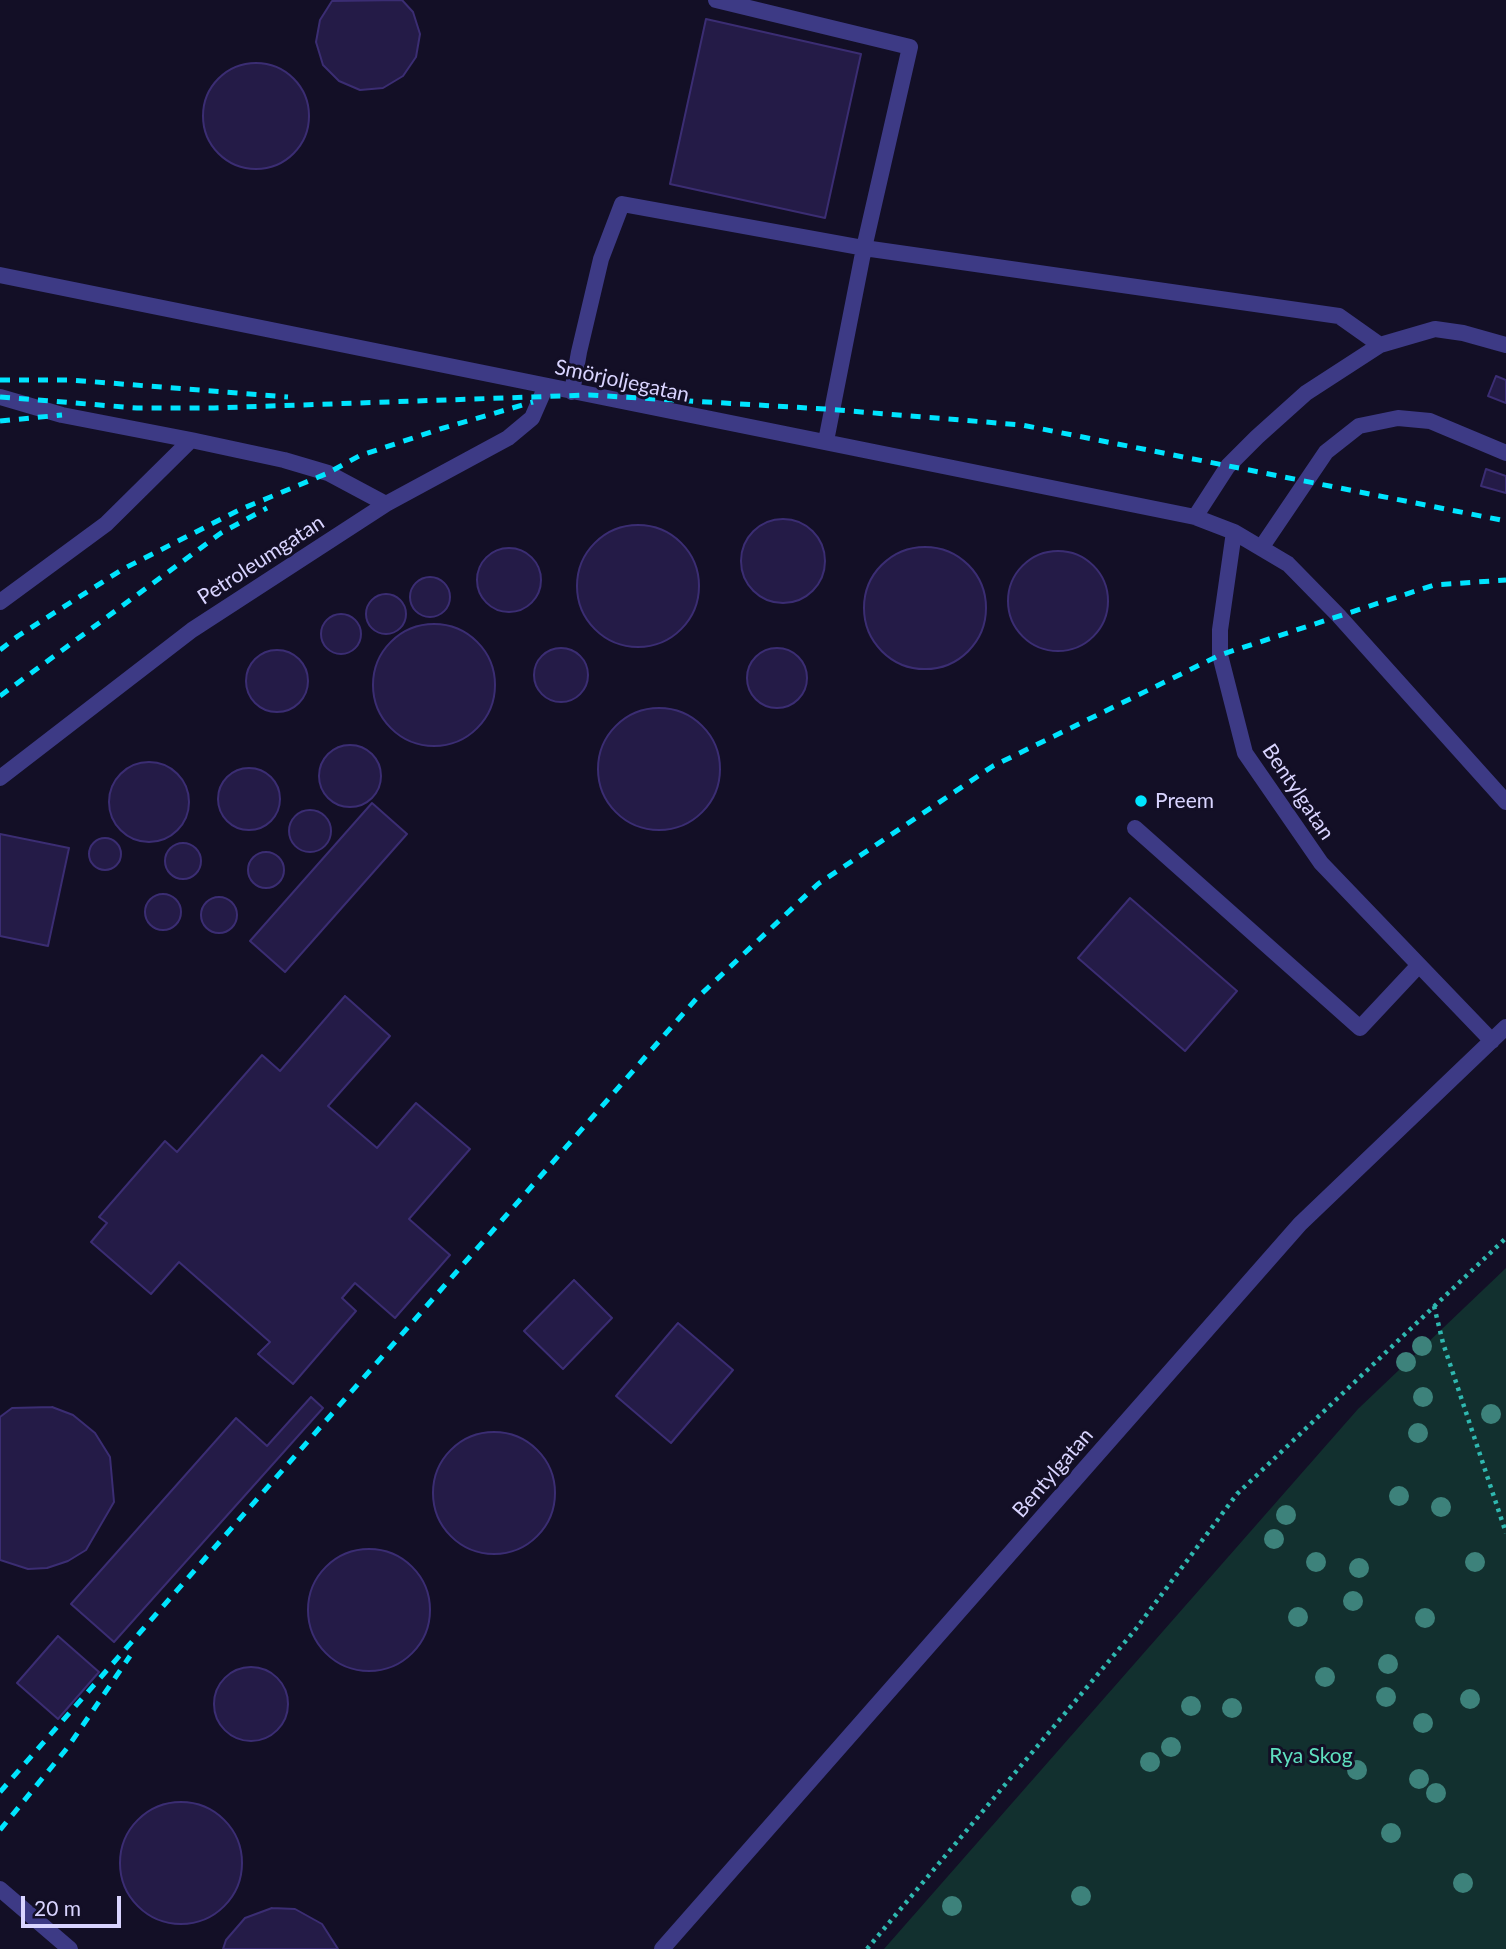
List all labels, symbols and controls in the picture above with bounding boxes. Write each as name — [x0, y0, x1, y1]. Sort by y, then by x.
street label: Smörjoljegatan — [552, 354, 692, 408]
street label: Petroleumgatan — [193, 510, 329, 610]
street label: Bentylgatan — [1257, 739, 1339, 845]
place label: Preem — [1155, 788, 1214, 814]
marker: Preem — [1133, 793, 1149, 809]
street label: Bentylgatan — [1007, 1423, 1099, 1523]
park label: Rya Skog — [1269, 1743, 1353, 1769]
scale bar — [24, 1882, 124, 1926]
text: 20 m — [34, 1895, 81, 1920]

